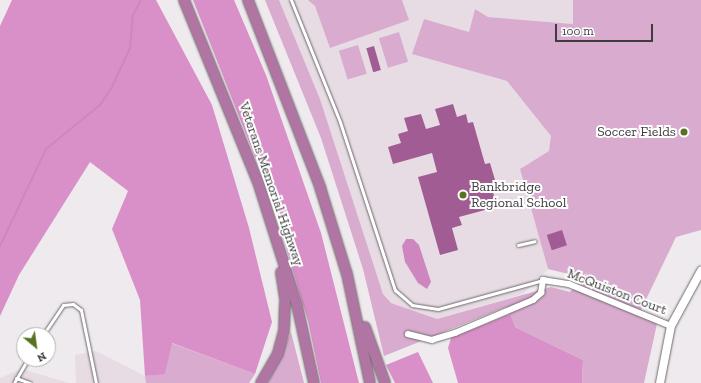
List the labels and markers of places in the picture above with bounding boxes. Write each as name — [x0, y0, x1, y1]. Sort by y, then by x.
place label: Soccer Fields — [597, 124, 676, 140]
marker: Soccer Fields — [679, 127, 689, 137]
place label: Bankbridge Regional School — [471, 179, 566, 212]
marker: Bankbridge Regional School — [458, 190, 468, 200]

